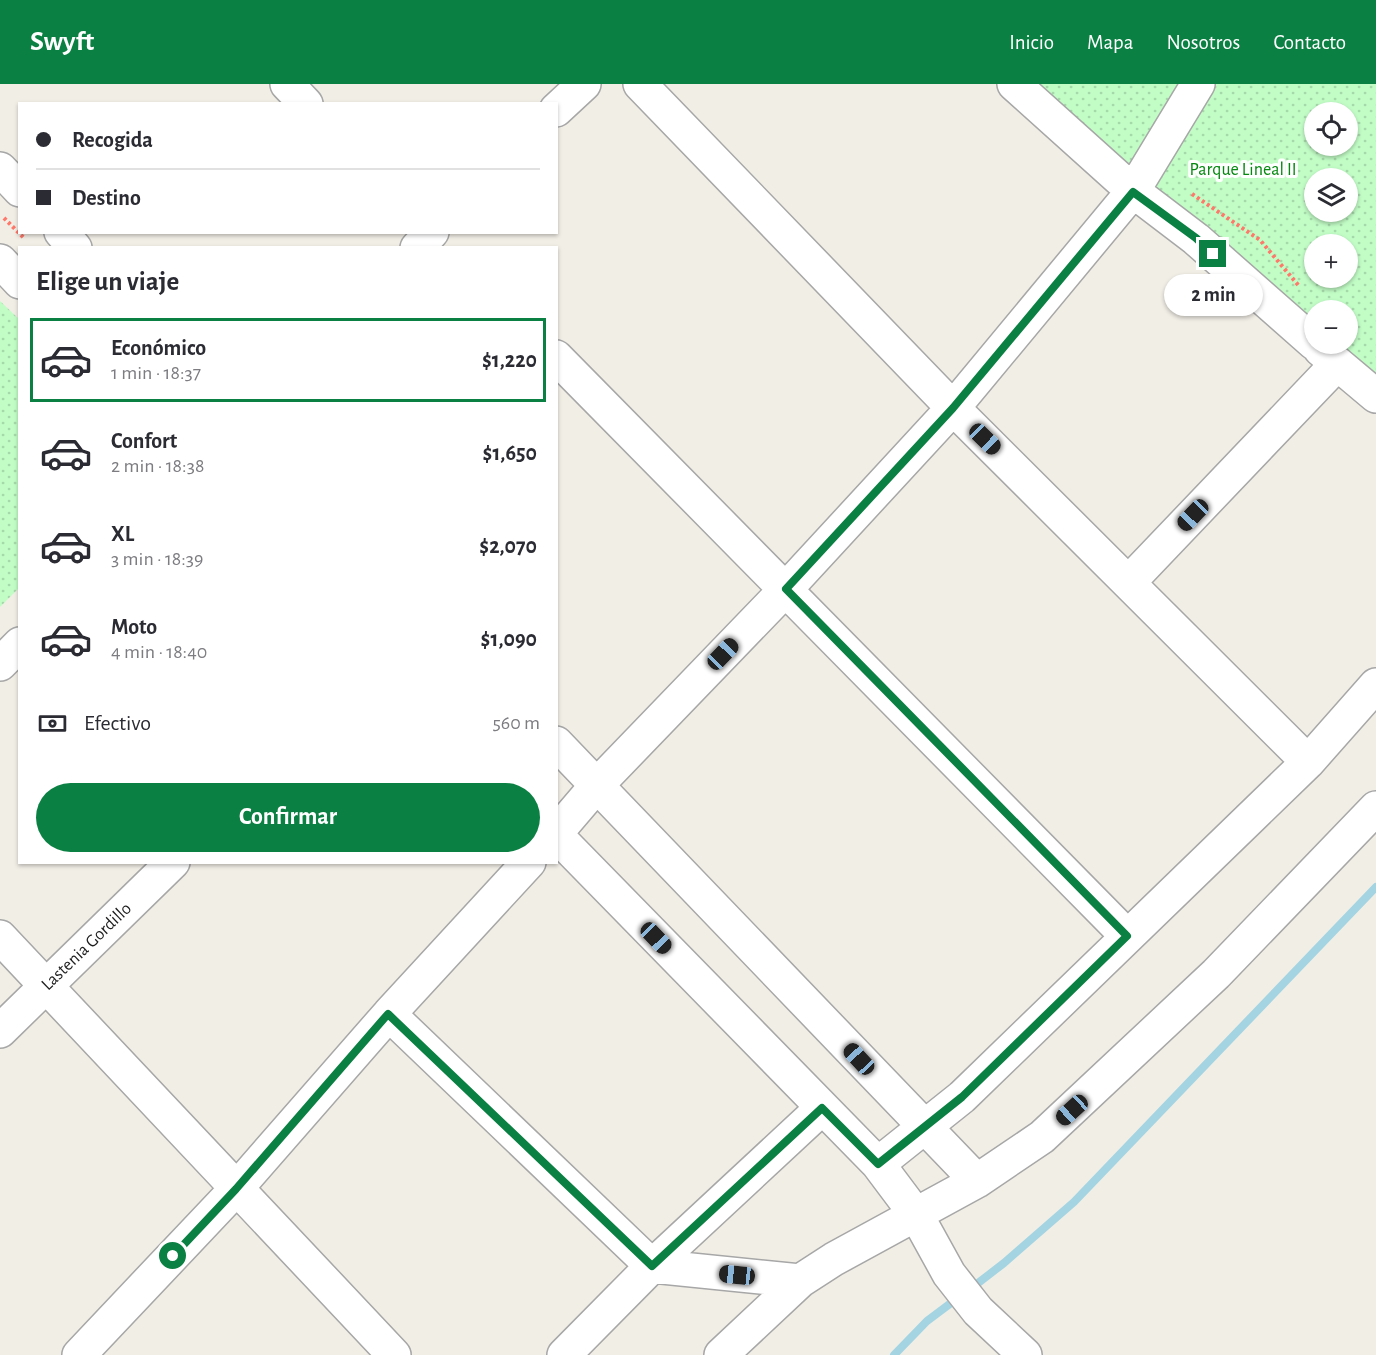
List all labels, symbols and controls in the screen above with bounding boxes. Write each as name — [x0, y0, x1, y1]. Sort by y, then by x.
text: Swyft — [30, 28, 94, 56]
text: Inicio — [1009, 32, 1054, 53]
text: Mapa — [1087, 32, 1134, 53]
text: Nosotros — [1167, 32, 1240, 53]
text: Contacto — [1273, 32, 1346, 53]
map controls — [1304, 102, 1358, 354]
button: locate — [1304, 102, 1358, 156]
text: Recogida — [72, 129, 153, 151]
park label: Parque Lineal II — [1189, 161, 1297, 179]
button: layers — [1304, 168, 1358, 222]
text: Destino — [72, 187, 141, 209]
button: + — [1304, 234, 1358, 288]
route end — [1199, 240, 1226, 267]
text: Elige un viaje — [36, 268, 179, 295]
callout: 2 min — [1164, 275, 1262, 317]
text: 2 min — [1191, 285, 1236, 305]
button: − — [1304, 300, 1358, 354]
icon: car — [39, 333, 93, 387]
text: Económico — [111, 337, 206, 359]
text: $1,220 — [482, 349, 537, 371]
text: 1 min · 18:37 — [111, 363, 201, 383]
car — [966, 420, 1004, 458]
icon: car — [39, 426, 93, 480]
text: Confort — [111, 430, 177, 452]
text: $1,650 — [483, 442, 537, 464]
text: 2 min · 18:38 — [111, 456, 204, 476]
car — [1174, 496, 1212, 534]
icon: car — [39, 519, 93, 573]
text: XL — [111, 523, 134, 545]
text: $2,070 — [479, 535, 537, 557]
text: 3 min · 18:39 — [111, 549, 203, 569]
icon: car — [39, 612, 93, 666]
text: Moto — [111, 616, 157, 638]
text: $1,090 — [481, 628, 537, 650]
car — [704, 635, 742, 673]
text: 4 min · 18:40 — [111, 642, 207, 662]
icon: cash — [36, 707, 69, 740]
text: Efectivo — [84, 712, 151, 734]
text: 560 m — [492, 713, 540, 733]
button: Confirmar — [36, 783, 540, 852]
street label: Lastenia Gordillo — [38, 899, 135, 994]
car — [637, 919, 675, 957]
car — [840, 1040, 878, 1078]
car — [1053, 1091, 1091, 1129]
route start — [159, 1242, 186, 1269]
car — [718, 1264, 756, 1286]

